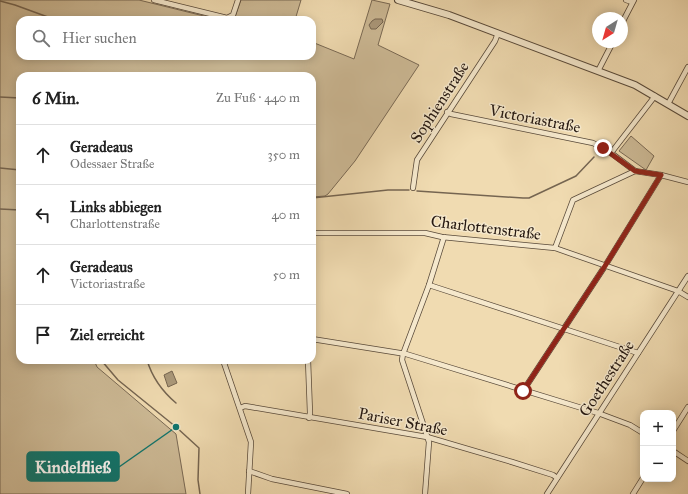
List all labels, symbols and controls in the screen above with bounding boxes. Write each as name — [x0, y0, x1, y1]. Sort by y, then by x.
north arrow — [592, 12, 628, 48]
search box — [16, 16, 316, 60]
icon: search — [30, 27, 52, 49]
text: Hier suchen — [62, 29, 137, 47]
street label: Sophienstraße — [406, 58, 473, 146]
text: 6 Min. — [32, 88, 79, 109]
text: Zu Fuß · 440 m — [216, 90, 300, 106]
street label: Victoriastraße — [487, 100, 582, 137]
text: Geradeaus — [70, 138, 133, 156]
route end — [594, 139, 612, 157]
icon: ahead — [32, 144, 54, 166]
text: 350 m — [267, 147, 300, 163]
text: Odessaer Straße — [70, 156, 155, 172]
text: Links abbiegen — [70, 198, 162, 216]
icon: left — [32, 204, 54, 226]
text: 40 m — [271, 207, 300, 223]
street label: Charlottenstraße — [430, 211, 542, 244]
text: Charlottenstraße — [70, 216, 160, 232]
text: Geradeaus — [70, 258, 133, 276]
icon: ahead — [32, 264, 54, 286]
text: 50 m — [273, 267, 300, 283]
text: Victoriastraße — [70, 276, 145, 292]
icon: arrive — [32, 324, 54, 346]
text: Ziel erreicht — [70, 326, 145, 344]
street label: Goethestraße — [575, 336, 638, 420]
route start — [514, 382, 532, 400]
street label: Pariser Straße — [357, 404, 449, 440]
map controls — [640, 410, 676, 482]
button: + — [640, 410, 676, 446]
button: − — [640, 446, 676, 482]
callout: Kindelfließ — [27, 452, 119, 481]
text: Kindelfließ — [35, 457, 111, 478]

